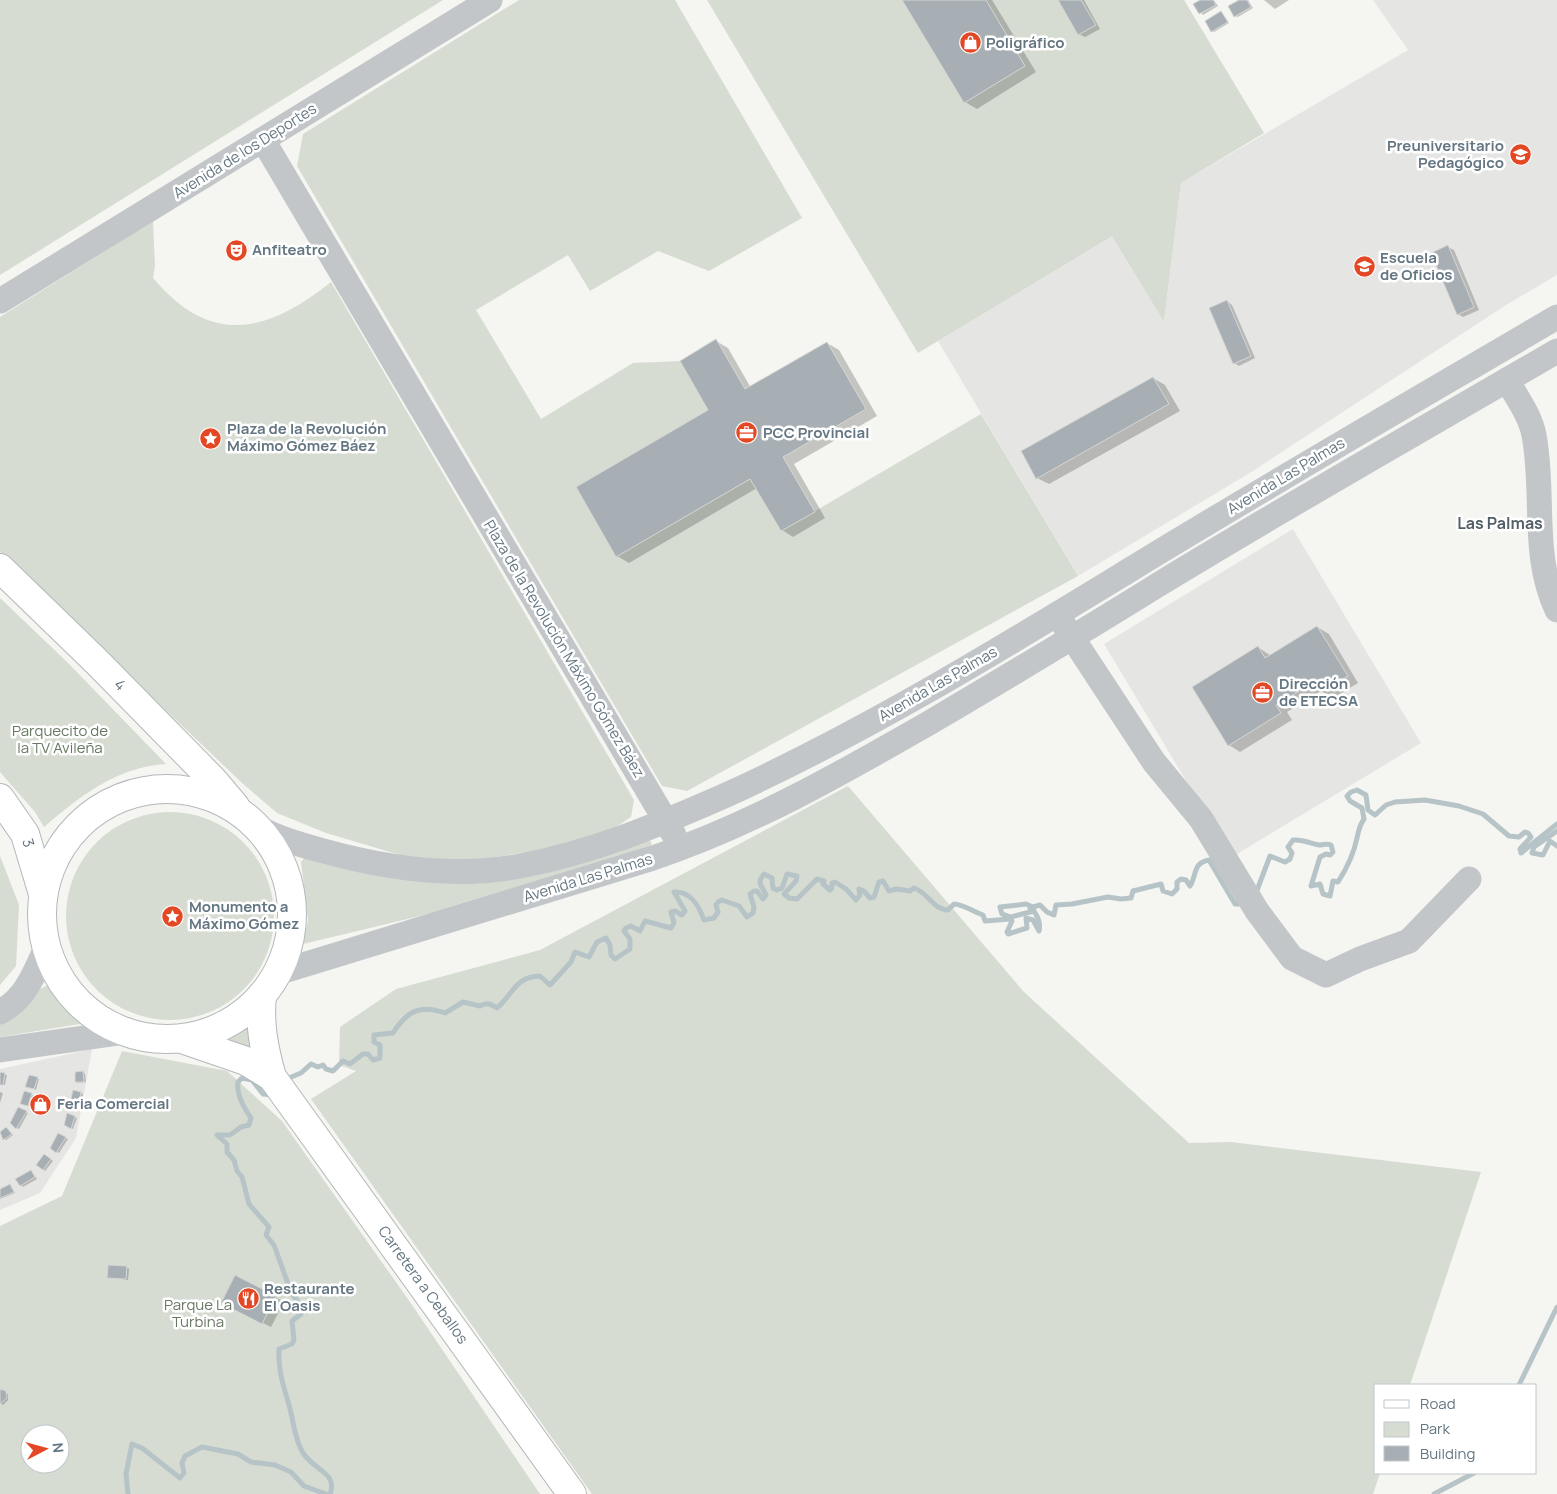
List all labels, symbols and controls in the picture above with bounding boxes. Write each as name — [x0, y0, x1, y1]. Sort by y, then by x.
shop icon: Poligráfico — [958, 31, 982, 55]
place label: Poligráfico — [986, 32, 1065, 53]
street label: Avenida de los Deportes — [169, 98, 321, 203]
place label: Preuniversitario Pedagógico — [1387, 135, 1504, 173]
school or university icon: Preuniversitario Pedagógico — [1508, 143, 1532, 167]
theatre icon: Anfiteatro — [224, 238, 248, 262]
place label: Anfiteatro — [252, 239, 327, 260]
place label: Escuela de Oficios — [1380, 247, 1452, 285]
school or university icon: Escuela de Oficios — [1352, 255, 1376, 279]
place label: Plaza de la Revolución Máximo Gómez Báez — [227, 418, 387, 456]
office icon: PCC Provincial — [735, 421, 759, 445]
place label: PCC Provincial — [763, 422, 869, 443]
place icon: Plaza de la Revolución Máximo Gómez Báez — [199, 426, 223, 450]
street label: Avenida Las Palmas — [1223, 432, 1349, 519]
district label: Las Palmas — [1457, 512, 1543, 534]
street label: Plaza de la Revolución Máximo Gómez Báez — [479, 516, 650, 782]
street label: Avenida Las Palmas — [875, 641, 1001, 726]
place label: Dirección de ETECSA — [1279, 673, 1358, 711]
street label: 4 — [110, 674, 131, 695]
office icon: Dirección de ETECSA — [1251, 681, 1275, 705]
park label: Parquecito de la TV Avileña — [12, 720, 108, 758]
street label: 3 — [17, 836, 40, 850]
street label: Avenida Las Palmas — [521, 848, 655, 907]
place label: Monumento a Máximo Gómez — [189, 896, 299, 934]
place icon: Monumento a Máximo Gómez — [161, 904, 185, 928]
shop icon: Feria Comercial — [29, 1092, 53, 1116]
place label: Feria Comercial — [57, 1093, 170, 1114]
street label: Carretera a Ceballos — [373, 1221, 473, 1348]
place label: Restaurante El Oasis — [264, 1278, 355, 1316]
restaurant icon: Restaurante El Oasis — [236, 1286, 260, 1310]
park label: Parque La Turbina — [164, 1294, 232, 1332]
legend — [1374, 1384, 1537, 1474]
text: Road — [1420, 1393, 1456, 1414]
text: Park — [1420, 1418, 1450, 1439]
north arrow — [20, 1424, 70, 1474]
text: N — [48, 1442, 68, 1454]
text: Building — [1420, 1443, 1475, 1464]

